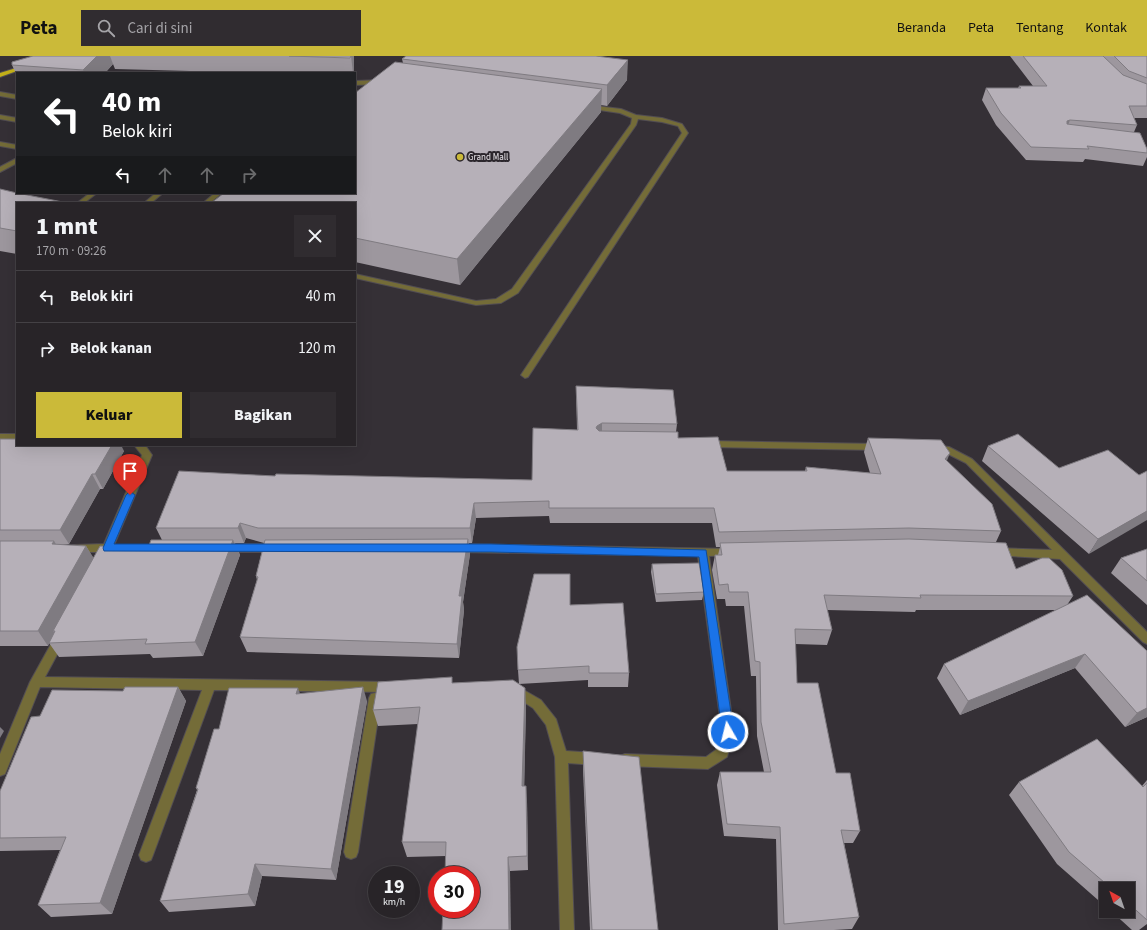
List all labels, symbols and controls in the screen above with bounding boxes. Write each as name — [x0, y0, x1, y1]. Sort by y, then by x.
search box — [81, 10, 361, 46]
text: Peta — [20, 15, 57, 42]
icon: search — [95, 17, 117, 39]
text: Cari di sini — [127, 18, 192, 39]
text: Beranda — [897, 18, 946, 38]
text: Peta — [968, 18, 994, 38]
text: Tentang — [1016, 18, 1063, 38]
text: Kontak — [1085, 18, 1127, 38]
text: 40 m — [102, 82, 161, 122]
icon: left — [36, 88, 88, 140]
text: Belok kiri — [102, 119, 172, 144]
place label: Grand Mall — [468, 151, 508, 164]
marker: Grand Mall — [455, 152, 465, 162]
icon: left — [112, 164, 134, 186]
icon: ahead — [154, 164, 176, 186]
icon: ahead — [196, 164, 218, 186]
icon: right — [238, 164, 260, 186]
text: 1 mnt — [36, 209, 98, 244]
button: close — [294, 215, 336, 257]
text: 170 m · 09:26 — [36, 242, 106, 260]
icon: left — [36, 286, 58, 308]
text: Belok kiri — [70, 286, 133, 307]
text: 40 m — [306, 286, 336, 307]
icon: right — [36, 338, 58, 360]
text: Belok kanan — [70, 338, 152, 359]
text: 120 m — [298, 338, 336, 359]
button: Keluar — [36, 392, 182, 438]
button: Bagikan — [190, 392, 336, 438]
pin — [113, 454, 147, 495]
icon: arrive — [119, 460, 141, 482]
position arrow — [707, 711, 749, 753]
speed limit sign: 30 — [428, 866, 480, 918]
text: 19 — [383, 873, 405, 901]
north arrow — [1099, 882, 1135, 918]
map controls — [1099, 882, 1135, 918]
text: km/h — [383, 895, 405, 909]

